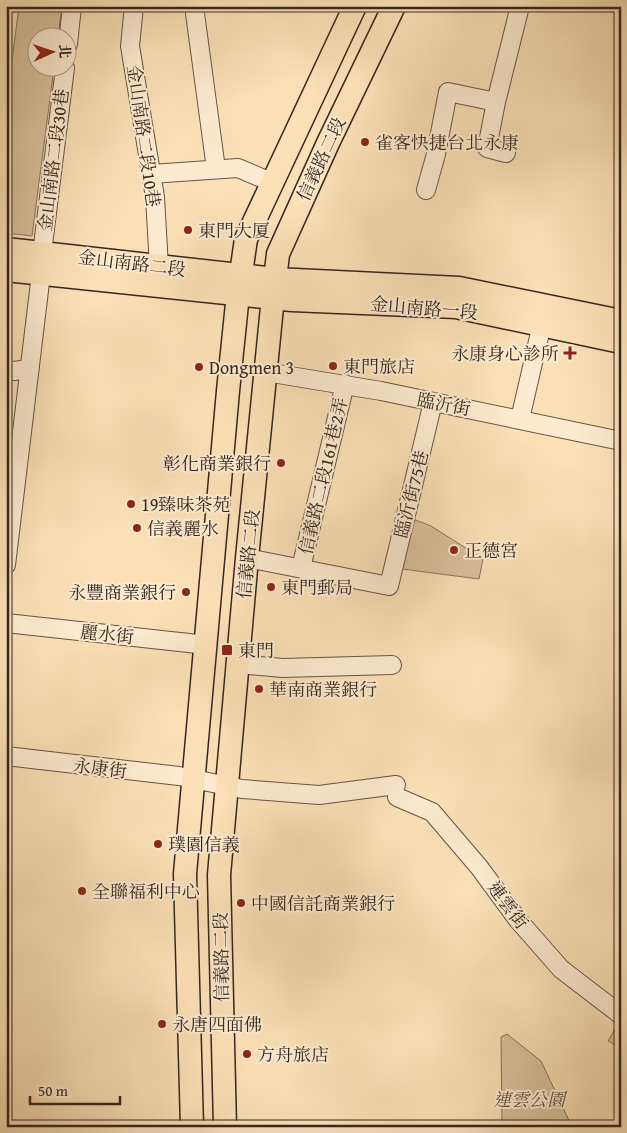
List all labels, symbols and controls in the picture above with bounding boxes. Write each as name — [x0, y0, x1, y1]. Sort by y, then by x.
north arrow — [28, 28, 78, 78]
text: 北 — [55, 44, 75, 59]
street label: 金山南路二段10巷 — [121, 63, 167, 209]
street label: 金山南路二段30巷 — [31, 87, 75, 233]
street label: 信義路二段 — [290, 113, 352, 205]
place label: 雀客快捷台北永康 — [375, 129, 519, 156]
marker: 雀客快捷台北永康 — [359, 136, 371, 148]
place label: 東門大厦 — [198, 217, 270, 244]
marker: 東門大厦 — [182, 224, 194, 236]
street label: 金山南路二段 — [77, 243, 187, 283]
street label: 金山南路一段 — [369, 290, 479, 326]
place label: 永康身心診所 — [451, 340, 559, 367]
marker: 永康身心診所 — [563, 346, 577, 360]
place label: 東門旅店 — [343, 353, 415, 380]
place label: Dongmen 3 — [209, 354, 294, 381]
marker: 東門旅店 — [327, 360, 339, 372]
marker: Dongmen 3 — [193, 361, 205, 373]
street label: 臨沂街 — [415, 386, 473, 422]
street label: 信義路二段161巷2弄 — [292, 395, 354, 557]
street label: 臨沂街75巷 — [387, 447, 435, 541]
place label: 彰化商業銀行 — [163, 450, 271, 477]
marker: 彰化商業銀行 — [275, 457, 287, 469]
place label: 19臻味茶苑 — [141, 491, 230, 518]
marker: 19臻味茶苑 — [125, 498, 137, 510]
street label: 信義路二段 — [230, 508, 266, 600]
place label: 信義麗水 — [147, 515, 219, 542]
marker: 信義麗水 — [131, 522, 143, 534]
place label: 正德宮 — [464, 537, 518, 564]
marker: 正德宮 — [448, 544, 460, 556]
place label: 東門郵局 — [281, 574, 353, 601]
place label: 永豐商業銀行 — [68, 579, 176, 606]
marker: 東門郵局 — [265, 581, 277, 593]
marker: 永豐商業銀行 — [180, 586, 192, 598]
street label: 麗水街 — [79, 618, 135, 650]
place label: 東門 — [238, 637, 274, 664]
marker: 東門 — [220, 643, 234, 657]
place label: 華南商業銀行 — [269, 676, 377, 703]
marker: 華南商業銀行 — [253, 683, 265, 695]
street label: 永康街 — [72, 751, 128, 785]
place label: 璞園信義 — [168, 831, 240, 858]
marker: 璞園信義 — [152, 838, 164, 850]
street label: 連雲街 — [481, 875, 535, 935]
place label: 全聯福利中心 — [92, 878, 200, 905]
marker: 全聯福利中心 — [76, 885, 88, 897]
place label: 中國信託商業銀行 — [251, 890, 395, 917]
marker: 中國信託商業銀行 — [235, 897, 247, 909]
street label: 信義路二段 — [207, 912, 235, 1002]
place label: 永唐四面佛 — [172, 1011, 262, 1038]
marker: 永唐四面佛 — [156, 1018, 168, 1030]
place label: 方舟旅店 — [257, 1041, 329, 1068]
marker: 方舟旅店 — [241, 1048, 253, 1060]
scale bar — [30, 1073, 120, 1105]
text: 50 m — [38, 1080, 69, 1101]
park label: 連雲公園 — [493, 1086, 568, 1113]

